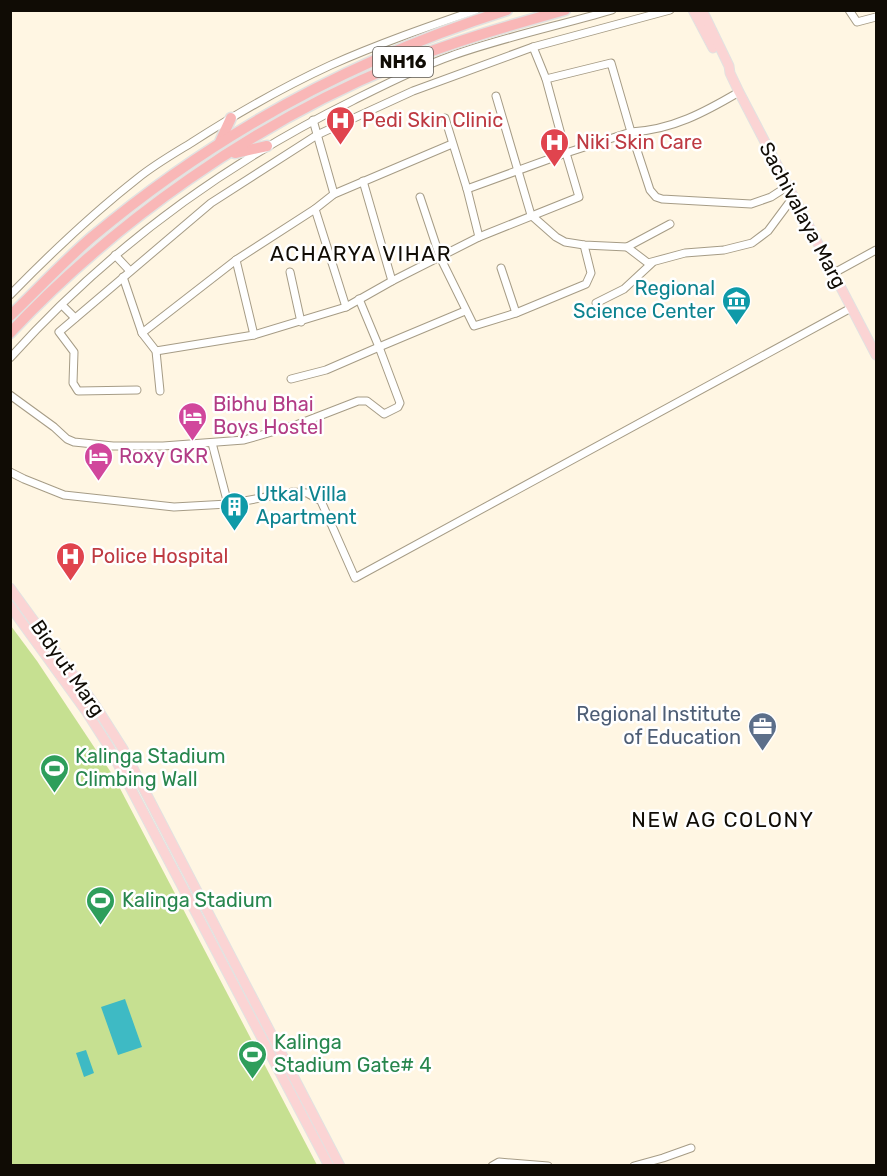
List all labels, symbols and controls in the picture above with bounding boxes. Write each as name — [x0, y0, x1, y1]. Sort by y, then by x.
road number: NH16 — [373, 47, 433, 77]
hospital icon: Pedi Skin Clinic — [325, 104, 357, 146]
place label: Pedi Skin Clinic — [362, 108, 503, 132]
hospital icon: Niki Skin Care — [539, 126, 571, 168]
place label: Niki Skin Care — [576, 130, 702, 154]
street label: Sachivalaya Marg — [754, 138, 852, 292]
district label: ACHARYA VIHAR — [270, 241, 452, 266]
place label: Regional Science Center — [573, 276, 715, 323]
museum icon: Regional Science Center — [720, 284, 752, 326]
place label: Bibhu Bhai Boys Hostel — [213, 392, 323, 439]
hotel icon: Bibhu Bhai Boys Hostel — [176, 400, 208, 442]
hotel icon: Roxy GKR — [82, 440, 114, 482]
place label: Roxy GKR — [119, 444, 208, 468]
place label: Utkal Villa Apartment — [256, 482, 357, 529]
building icon: Utkal Villa Apartment — [219, 490, 251, 532]
hospital icon: Police Hospital — [54, 540, 86, 582]
place label: Police Hospital — [91, 544, 228, 568]
street label: Bidyut Marg — [26, 615, 110, 721]
place label: Regional Institute of Education — [576, 702, 741, 749]
office icon: Regional Institute of Education — [746, 710, 778, 752]
place label: Kalinga Stadium Climbing Wall — [75, 744, 225, 791]
sports icon: Kalinga Stadium Climbing Wall — [38, 752, 70, 794]
district label: NEW AG COLONY — [631, 807, 815, 832]
sports icon: Kalinga Stadium — [85, 884, 117, 926]
place label: Kalinga Stadium — [122, 888, 272, 912]
place label: Kalinga Stadium Gate# 4 — [274, 1030, 432, 1077]
sports icon: Kalinga Stadium Gate# 4 — [237, 1038, 269, 1080]

